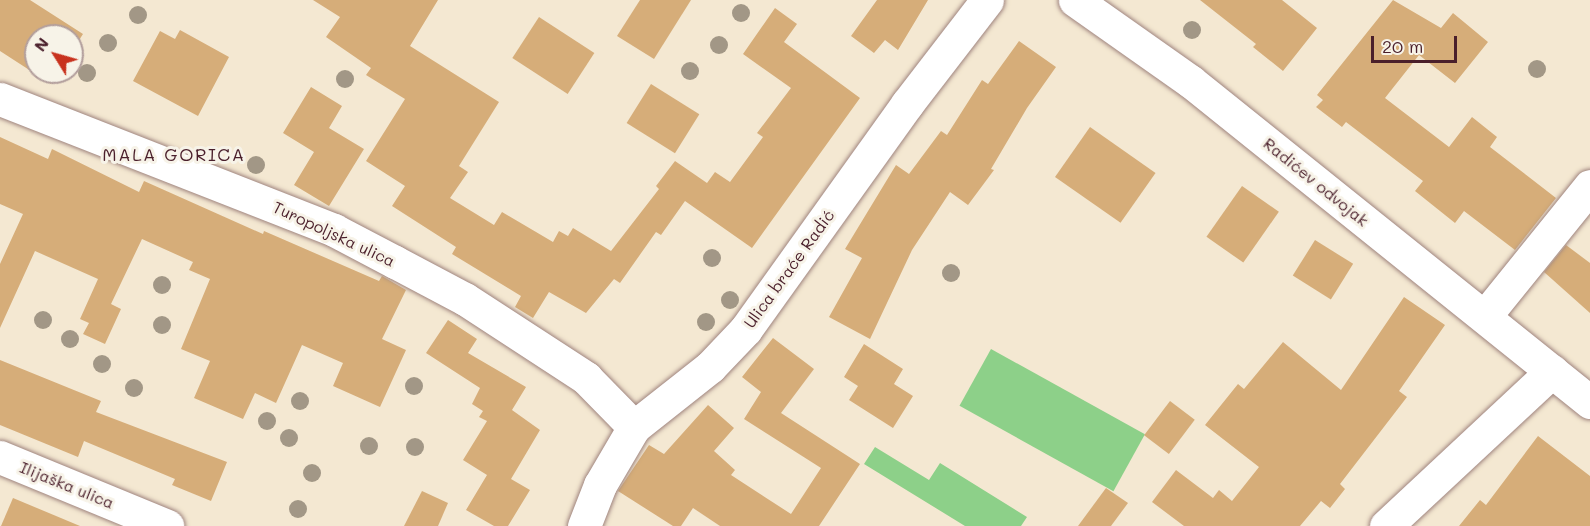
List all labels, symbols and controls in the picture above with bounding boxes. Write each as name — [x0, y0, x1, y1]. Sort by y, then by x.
north arrow — [24, 24, 84, 84]
scale bar — [1374, 24, 1460, 62]
text: N — [29, 33, 53, 55]
text: 20 m — [1382, 34, 1423, 58]
street label: Radićev odvojak — [1260, 134, 1372, 230]
district label: MALA GORICA — [102, 143, 246, 165]
street label: Turopoljska ulica — [270, 197, 398, 271]
street label: Ulica braće Radić — [740, 206, 838, 332]
street label: Ilijaška ulica — [17, 457, 117, 513]

